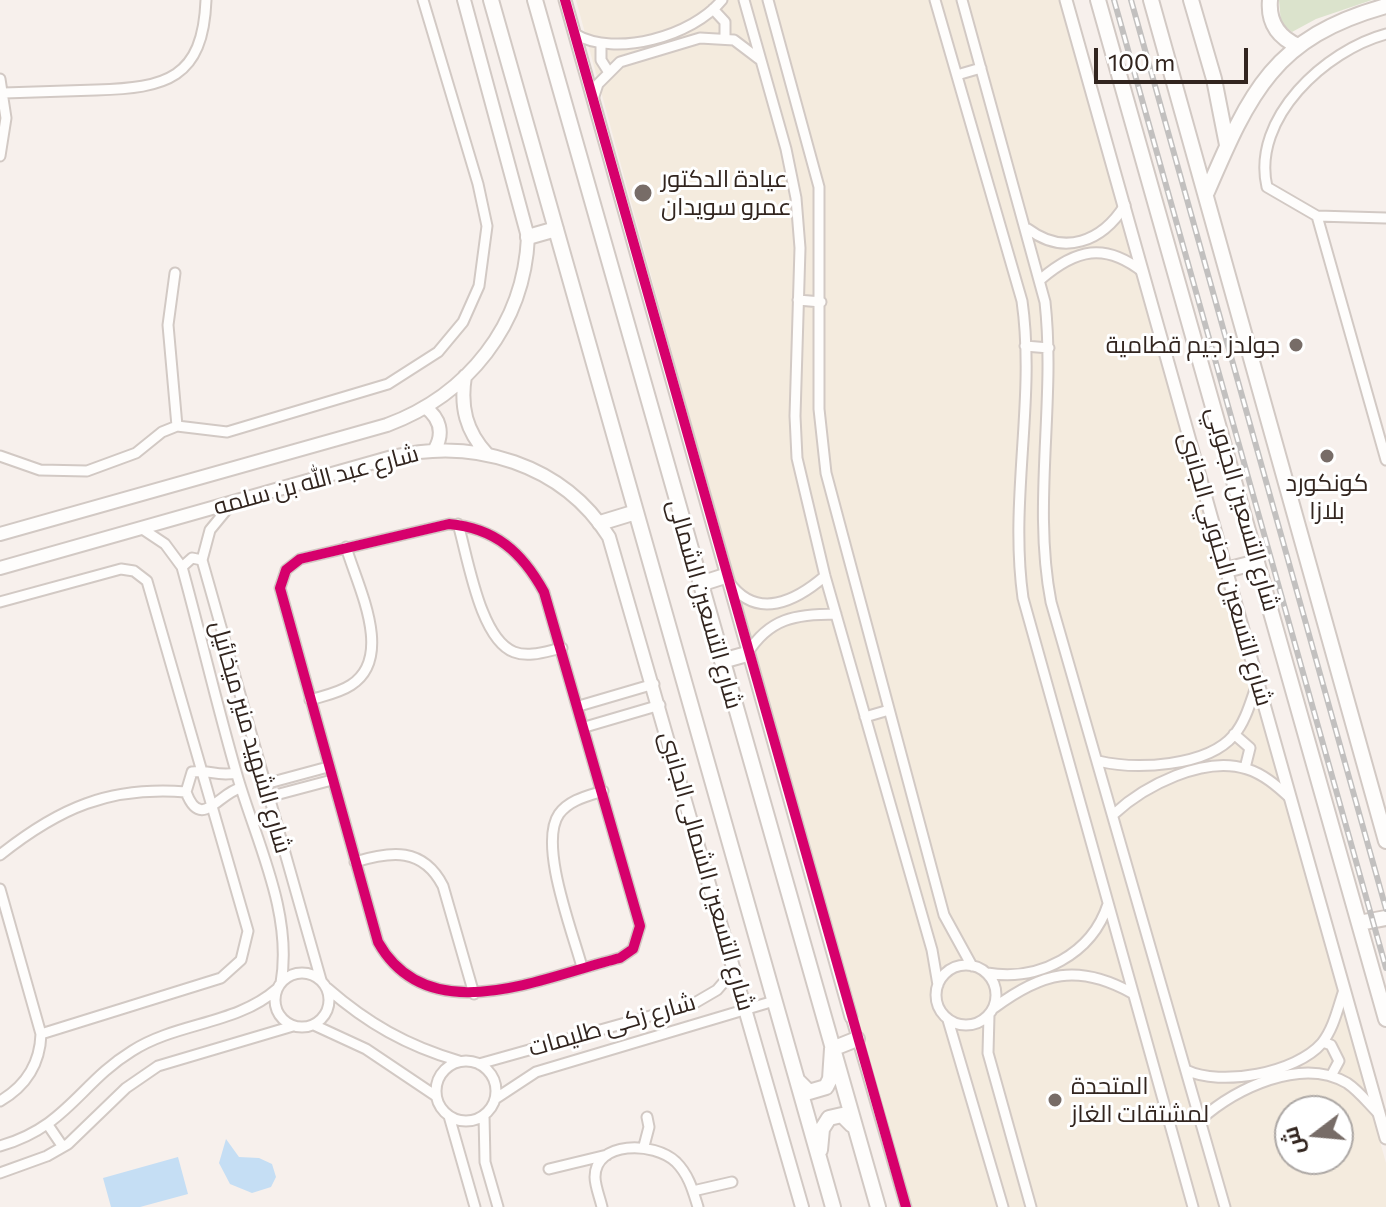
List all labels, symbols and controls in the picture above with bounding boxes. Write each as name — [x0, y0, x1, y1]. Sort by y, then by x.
scale bar — [1098, 32, 1252, 82]
text: 100 m — [1108, 47, 1175, 76]
place label: عيادة الدكتور عمرو سويدان — [661, 165, 792, 221]
marker: عيادة الدكتور عمرو سويدان — [632, 182, 654, 204]
place label: جولدز جيم قطامية — [1106, 331, 1280, 359]
marker: جولدز جيم قطامية — [1287, 336, 1305, 354]
street label: شارع التسعين الجنوبي — [1200, 403, 1286, 615]
street label: شارع التسعين الجنوبي الجانبى — [1173, 429, 1279, 709]
street label: شارع عبد الله بن سلمه — [210, 439, 422, 521]
marker: كونكورد بلازا — [1318, 447, 1336, 465]
place label: كونكورد بلازا — [1286, 469, 1368, 525]
street label: شارع التسعين الشمالى — [661, 496, 749, 712]
street label: شارع الشهيد منير ميخائيل — [204, 617, 298, 857]
street label: شارع التسعين الشمالى الجانبى — [653, 728, 761, 1014]
street label: شارع زكى طليمات — [525, 987, 699, 1063]
place label: المتحدة لمشتقات الغاز — [1071, 1072, 1209, 1128]
marker: المتحدة لمشتقات الغاز — [1046, 1091, 1064, 1109]
north arrow — [1274, 1095, 1354, 1175]
text: ش — [1276, 1124, 1309, 1159]

